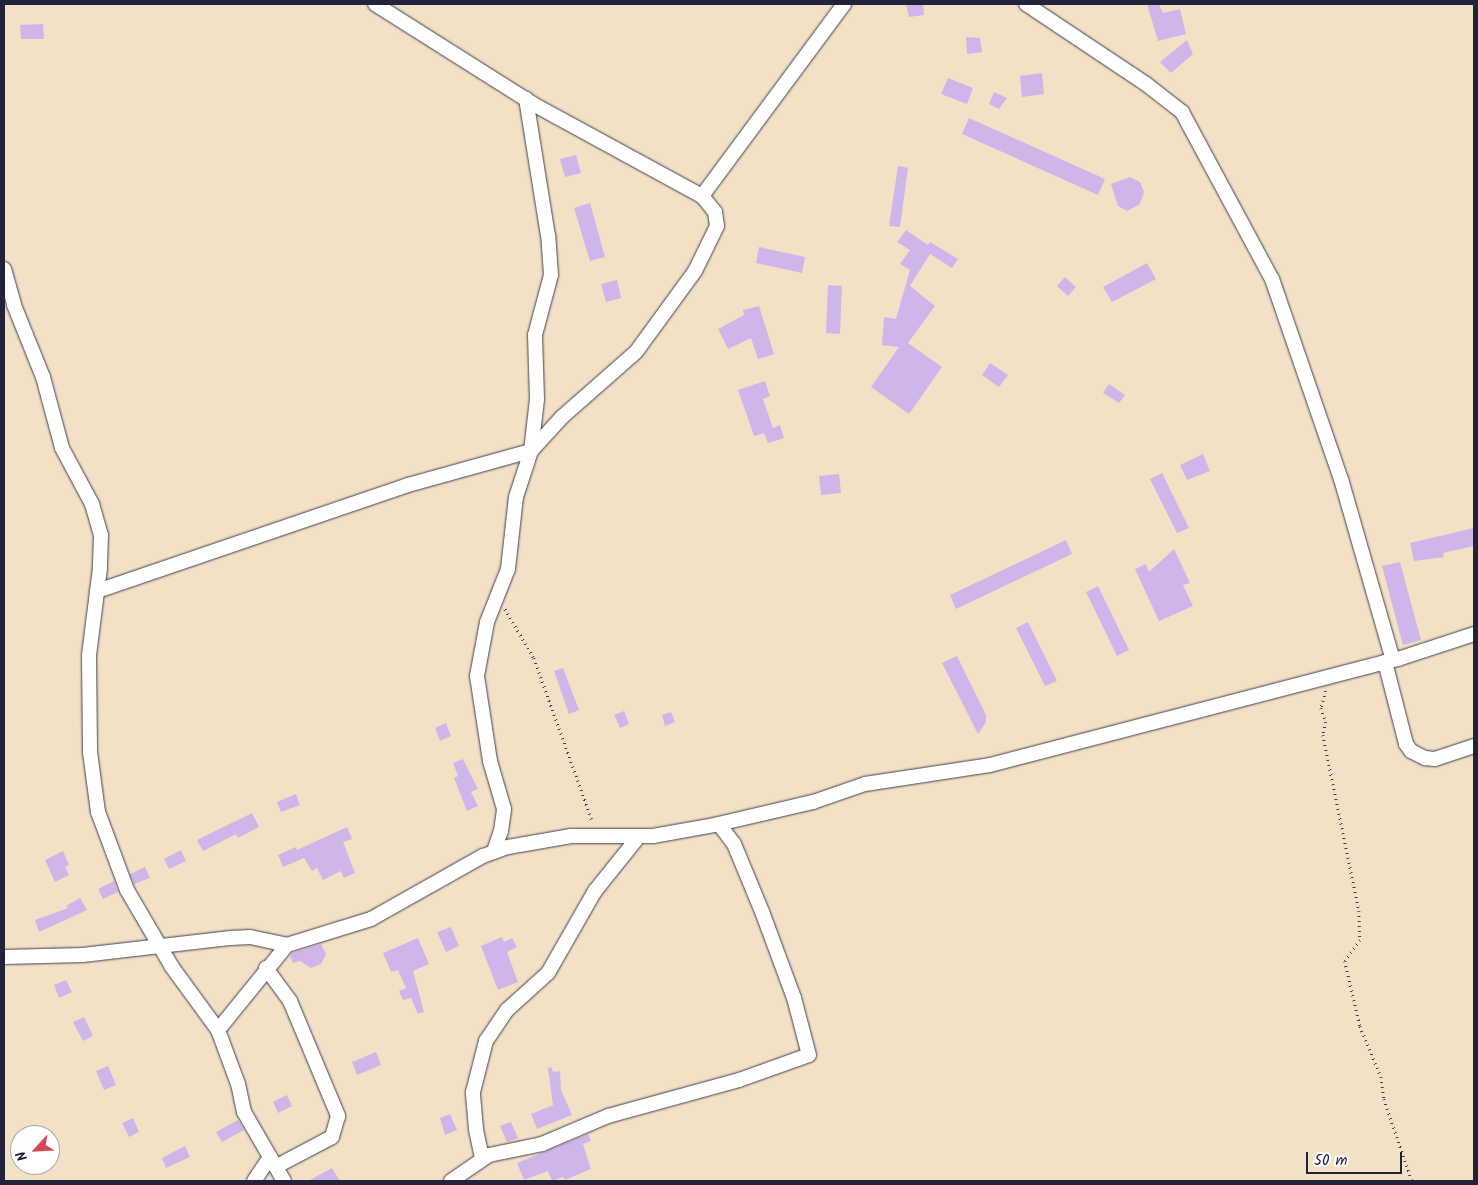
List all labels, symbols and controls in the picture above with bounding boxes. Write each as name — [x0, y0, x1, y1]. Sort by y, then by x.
north arrow — [10, 1125, 60, 1175]
scale bar — [1308, 1142, 1404, 1174]
text: N — [10, 1147, 34, 1165]
text: 50 m — [1314, 1149, 1348, 1173]

